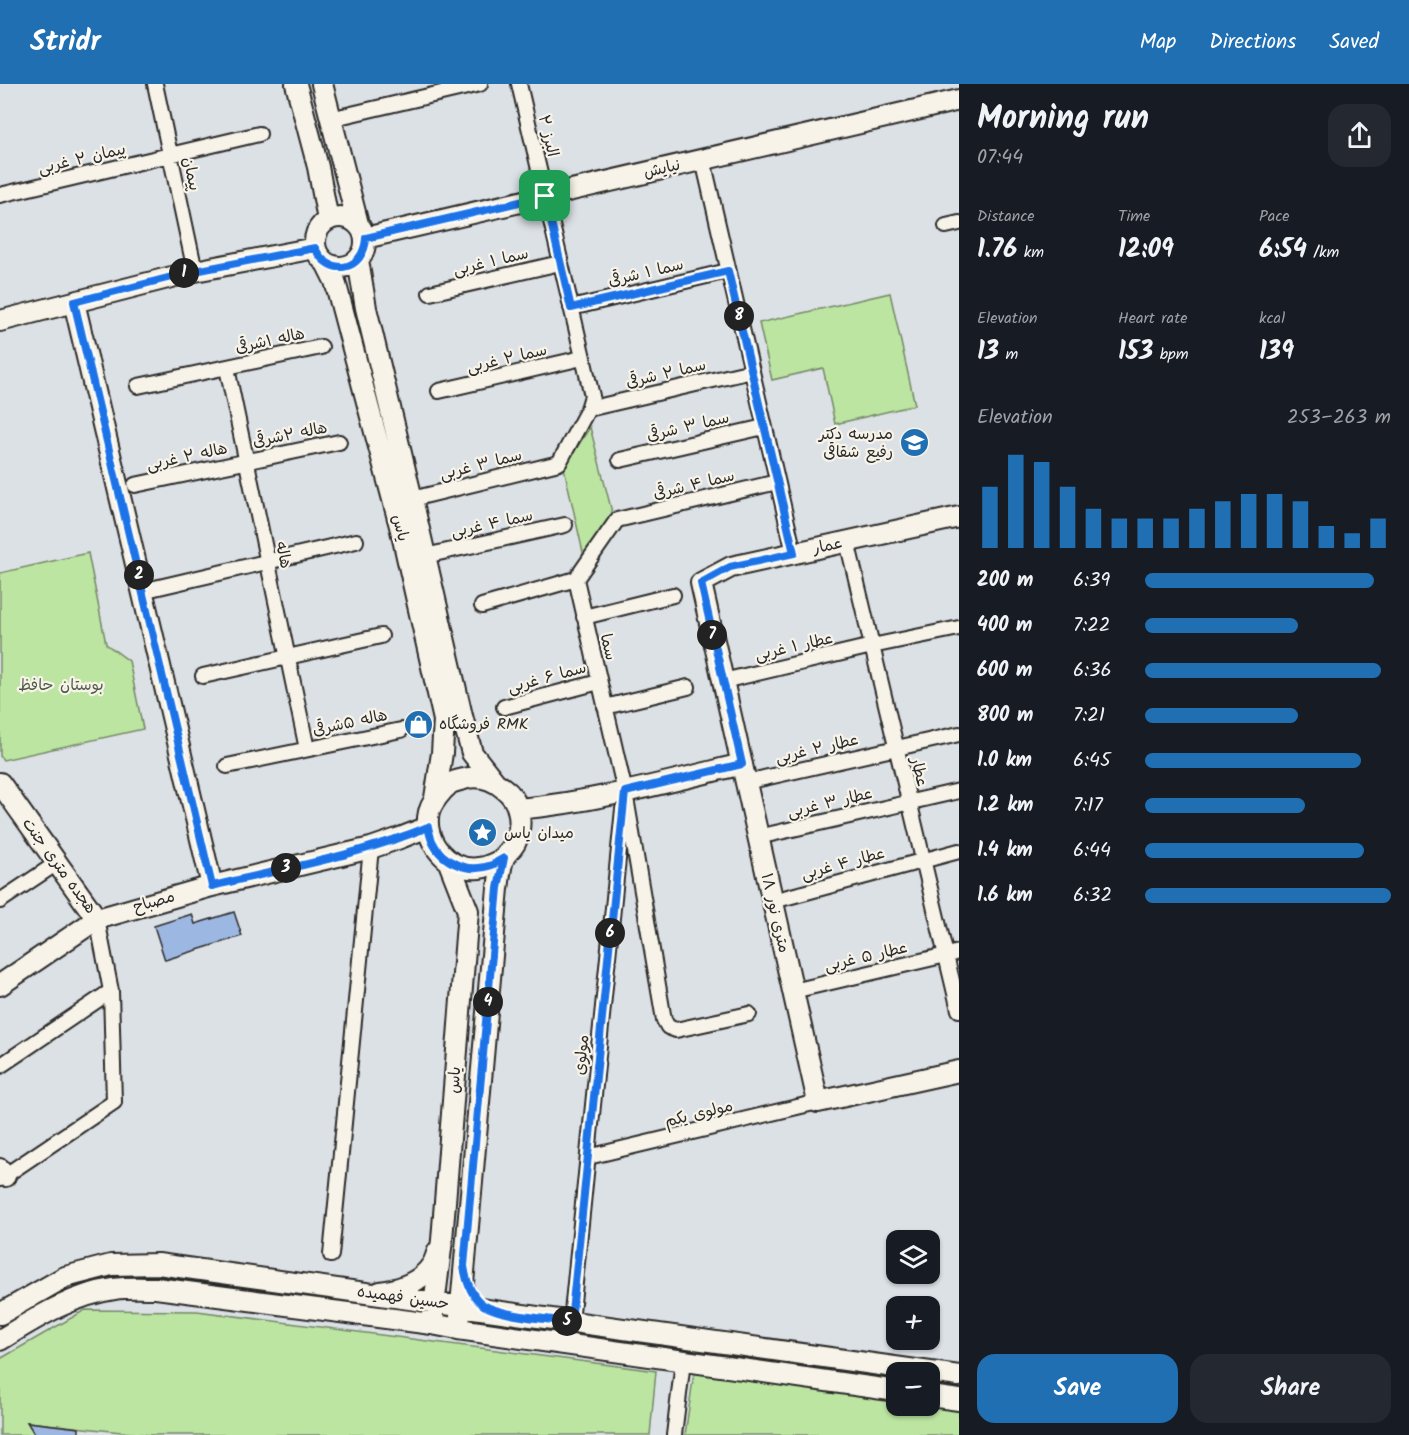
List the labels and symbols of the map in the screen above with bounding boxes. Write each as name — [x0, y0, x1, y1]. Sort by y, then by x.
street label: البرز ۲ — [531, 112, 565, 160]
street label: پیمان ۲ غربی — [36, 137, 128, 181]
street label: نیایش — [641, 153, 683, 185]
street label: پیمان — [175, 155, 207, 193]
pin — [519, 170, 570, 221]
street label: سما ۱ غربی — [451, 241, 531, 283]
street label: سما ۱ شرقی — [606, 252, 686, 294]
pin: 1 — [169, 258, 199, 288]
pin: 8 — [724, 301, 754, 331]
street label: هاله ۱شرقی — [233, 321, 307, 361]
street label: سما ۲ غربی — [464, 338, 550, 380]
street label: سما ۲ شرقی — [623, 353, 709, 395]
street label: سما ۳ شرقی — [644, 405, 732, 449]
street label: هاله ۲شرقی — [251, 416, 329, 454]
place label: مدرسه دکتر رفیع شقاقی — [817, 422, 893, 465]
school or university icon: مدرسه دکتر رفیع شقاقی — [898, 427, 930, 459]
street label: هاله ۲ غربی — [144, 436, 230, 478]
street label: سما ۳ غربی — [437, 443, 525, 487]
street label: سما ۴ شرقی — [651, 463, 737, 507]
street label: سما ۴ غربی — [449, 503, 535, 545]
street label: یاس — [385, 512, 415, 544]
street label: عمار — [809, 531, 846, 562]
street label: هاله — [268, 539, 298, 571]
pin: 2 — [124, 560, 154, 590]
pin: 7 — [697, 620, 727, 650]
street label: عطار ۱ غربی — [752, 626, 836, 668]
street label: سما — [593, 631, 623, 663]
street label: سما ۶ غربی — [505, 655, 589, 701]
park label: بوستان حافظ — [18, 673, 104, 698]
street label: هاله ۵شرقی — [310, 703, 390, 743]
shop icon: فروشگاه RMK — [402, 708, 434, 740]
place label: فروشگاه RMK — [439, 712, 529, 737]
street label: عطار ۲ غربی — [773, 727, 861, 771]
street label: عطار — [903, 753, 935, 789]
street label: عطار ۳ غربی — [785, 781, 875, 825]
street label: هجده متری جنت — [15, 813, 103, 919]
place icon: میدان یاس — [467, 817, 499, 849]
place label: میدان یاس — [504, 821, 574, 846]
street label: عطار ۴ غربی — [798, 841, 888, 887]
pin: 3 — [271, 853, 301, 883]
street label: ۱۸ متری نور — [754, 871, 796, 955]
street label: مصباح — [130, 884, 178, 920]
pin: 6 — [595, 918, 625, 948]
street label: عطار ۵ غربی — [822, 935, 910, 979]
pin: 4 — [473, 987, 503, 1017]
street label: مولوی — [567, 1034, 597, 1076]
street label: یاس — [442, 1066, 468, 1094]
street label: مولوی یکم — [662, 1093, 736, 1135]
street label: حسین فهمیده — [355, 1279, 451, 1317]
pin: 5 — [552, 1306, 582, 1336]

